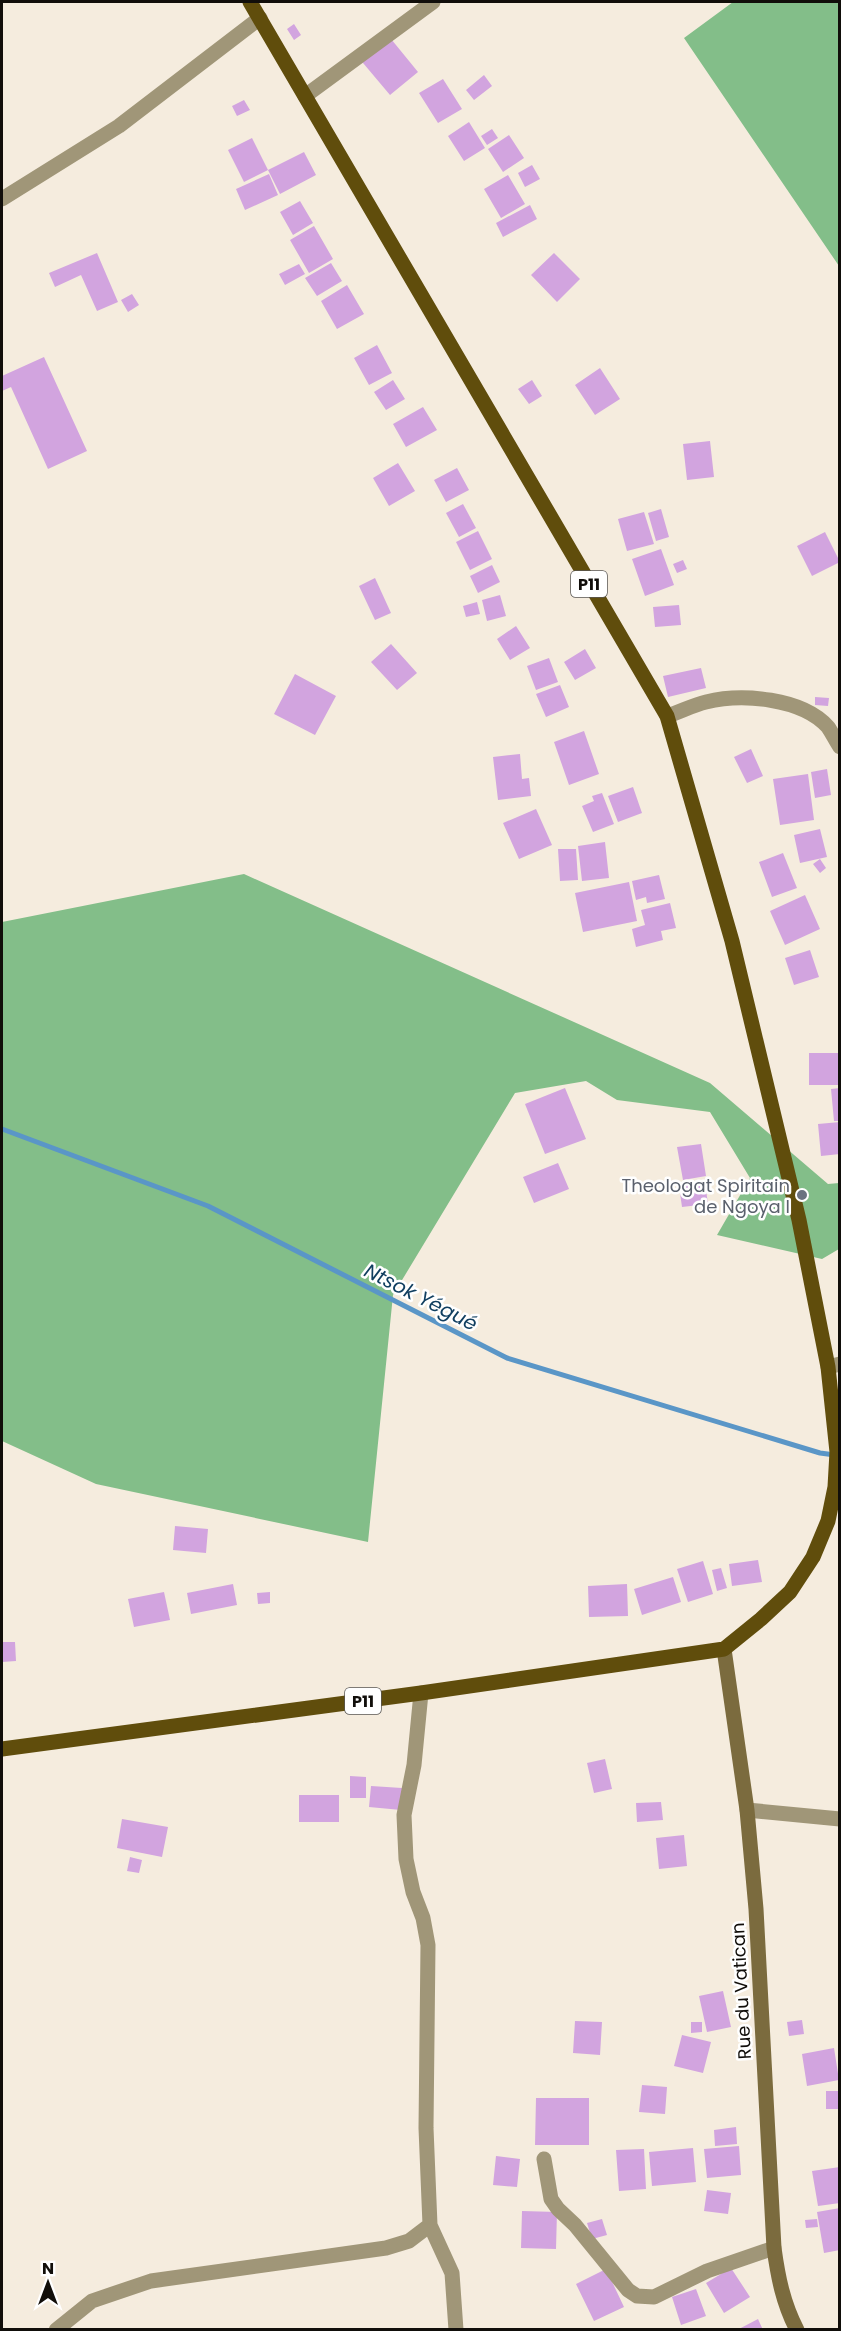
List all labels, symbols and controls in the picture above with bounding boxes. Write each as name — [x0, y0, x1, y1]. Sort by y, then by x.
road number: P11 — [571, 571, 607, 597]
place label: Theologat Spiritain de Ngoya I — [621, 1173, 790, 1219]
marker: Theologat Spiritain de Ngoya I — [795, 1188, 809, 1202]
water label: Ntsok Yégué — [360, 1256, 482, 1338]
road number: P11 — [345, 1688, 381, 1714]
street label: Rue du Vatican — [725, 1922, 757, 2060]
north arrow — [18, 2253, 78, 2313]
text: N — [42, 2257, 54, 2280]

